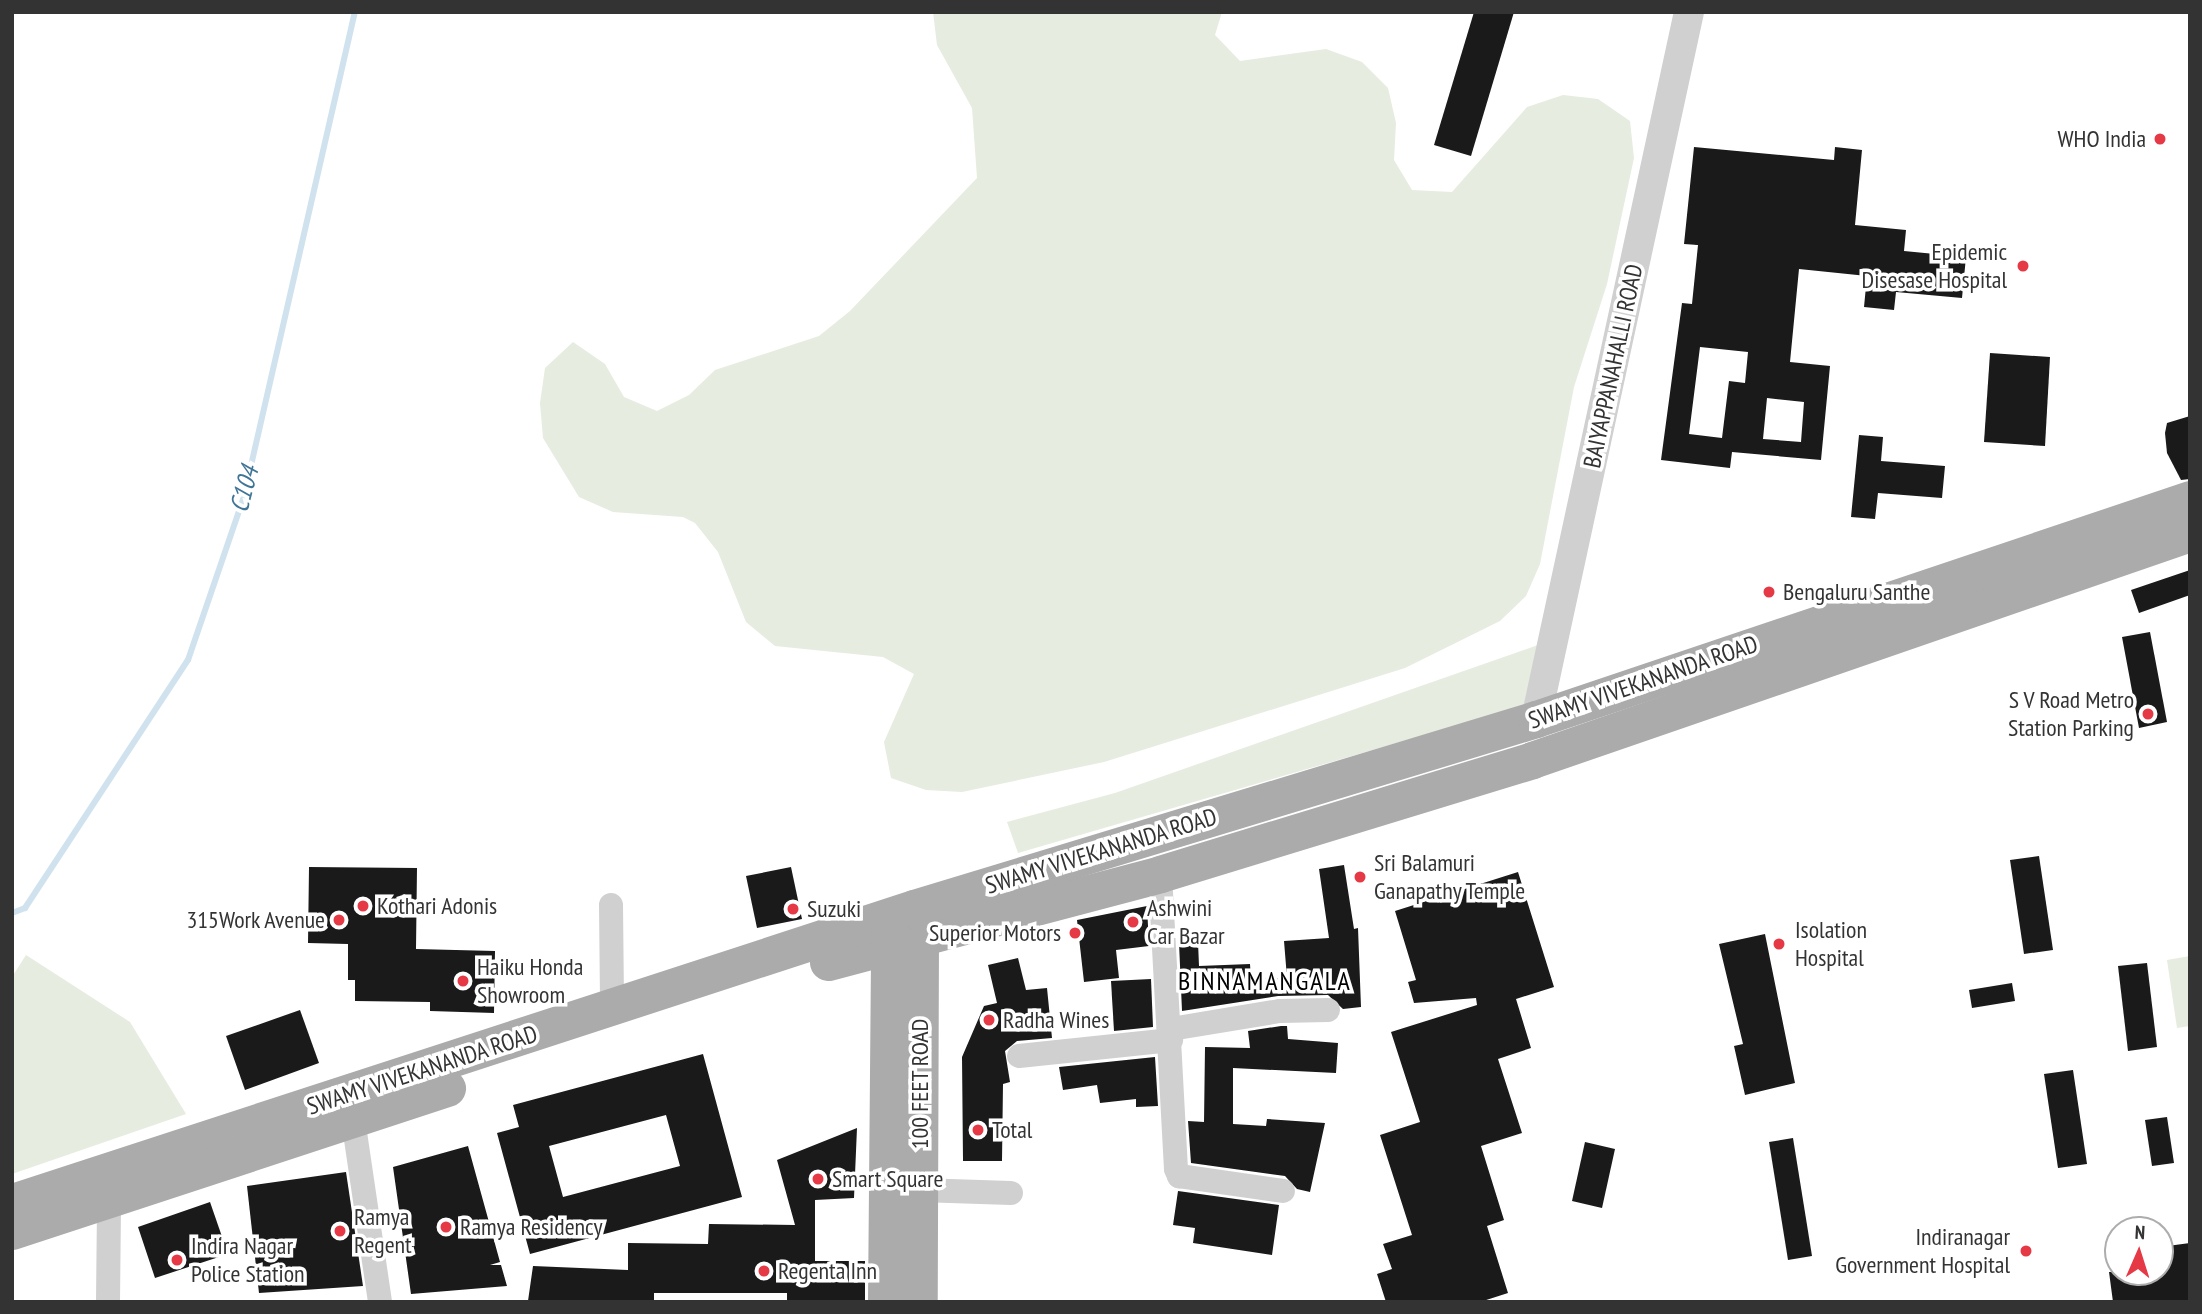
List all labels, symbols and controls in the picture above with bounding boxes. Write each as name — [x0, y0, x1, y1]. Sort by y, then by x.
place label: WHO India — [2057, 125, 2146, 153]
marker: WHO India — [2152, 131, 2168, 147]
place label: Epidemic Disesase Hospital — [1862, 238, 2007, 294]
marker: Epidemic Disesase Hospital — [2013, 256, 2033, 276]
street label: BAIYAPPANAHALLI ROAD — [1577, 262, 1649, 470]
water label: C104 — [223, 462, 265, 516]
place label: Bengaluru Santhe — [1783, 578, 1930, 606]
marker: Bengaluru Santhe — [1761, 584, 1777, 600]
street label: SWAMY VIVEKANANDA ROAD — [1524, 629, 1762, 735]
place label: S V Road Metro Station Parking — [2008, 686, 2134, 742]
marker: S V Road Metro Station Parking — [2140, 706, 2156, 722]
street label: SWAMY VIVEKANANDA ROAD — [981, 802, 1221, 900]
place label: Sri Balamuri Ganapathy Temple — [1374, 849, 1527, 905]
marker: Sri Balamuri Ganapathy Temple — [1352, 869, 1368, 885]
place label: Kothari Adonis — [377, 892, 498, 920]
place label: Ashwini Car Bazar — [1147, 894, 1225, 950]
place label: Suzuki — [807, 895, 861, 923]
marker: Kothari Adonis — [355, 898, 371, 914]
marker: Suzuki — [785, 901, 801, 917]
place label: 315Work Avenue — [185, 906, 325, 934]
marker: 315Work Avenue — [331, 912, 347, 928]
marker: Ashwini Car Bazar — [1125, 914, 1141, 930]
place label: Isolation Hospital — [1795, 916, 1867, 972]
place label: Superior Motors — [929, 919, 1061, 947]
marker: Superior Motors — [1067, 925, 1083, 941]
marker: Isolation Hospital — [1769, 934, 1789, 954]
place label: Haiku Honda Showroom — [477, 953, 583, 1009]
district label: BINNAMANGALA — [1180, 965, 1350, 997]
marker: Haiku Honda Showroom — [455, 973, 471, 989]
place label: Radha Wines — [1003, 1006, 1110, 1034]
marker: Radha Wines — [981, 1012, 997, 1028]
street label: 100 FEET ROAD — [906, 1018, 934, 1150]
street label: SWAMY VIVEKANANDA ROAD — [302, 1019, 542, 1121]
place label: Total — [992, 1116, 1032, 1144]
marker: Total — [970, 1122, 986, 1138]
place label: Smart Square — [832, 1165, 943, 1193]
marker: Smart Square — [810, 1171, 826, 1187]
place label: Ramya Regent — [354, 1203, 412, 1259]
place label: Ramya Residency — [460, 1213, 602, 1241]
north arrow — [2104, 1216, 2174, 1286]
marker: Ramya Residency — [438, 1219, 454, 1235]
text: N — [2134, 1220, 2146, 1244]
marker: Ramya Regent — [332, 1223, 348, 1239]
place label: Indiranagar Government Hospital — [1835, 1223, 2010, 1279]
place label: Indira Nagar Police Station — [191, 1232, 305, 1288]
marker: Indiranagar Government Hospital — [2016, 1241, 2036, 1261]
marker: Indira Nagar Police Station — [169, 1252, 185, 1268]
place label: Regenta Inn — [778, 1257, 877, 1285]
marker: Regenta Inn — [756, 1263, 772, 1279]

